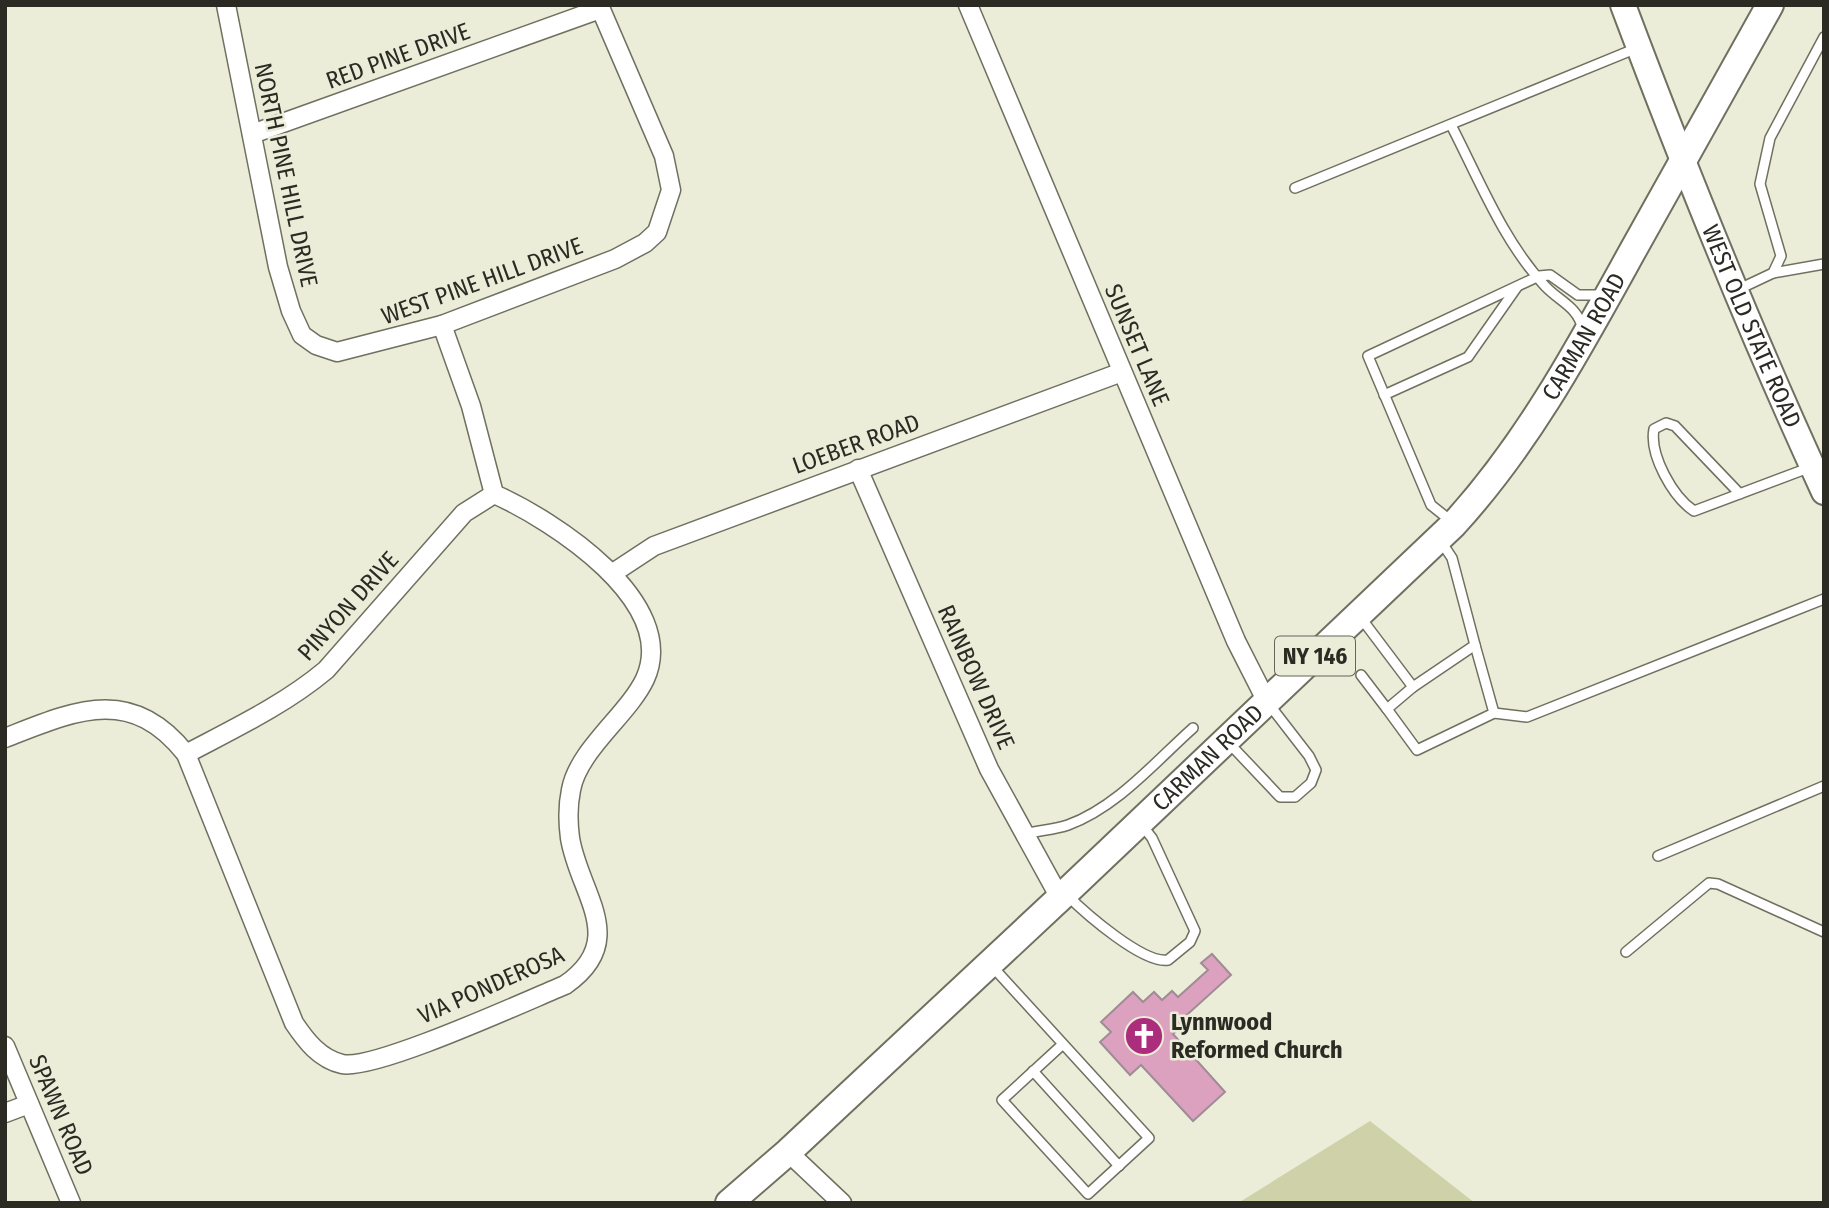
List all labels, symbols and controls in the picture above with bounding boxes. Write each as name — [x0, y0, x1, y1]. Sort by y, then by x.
street label: RED PINE DRIVE — [322, 17, 474, 95]
street label: NORTH PINE HILL DRIVE — [249, 60, 323, 290]
street label: WEST OLD STATE ROAD — [1696, 221, 1807, 432]
street label: WEST PINE HILL DRIVE — [378, 232, 586, 330]
street label: CARMAN ROAD — [1536, 268, 1632, 405]
street label: SUNSET LANE — [1099, 280, 1175, 410]
street label: LOEBER ROAD — [789, 408, 923, 480]
street label: PINYON DRIVE — [292, 546, 404, 666]
street label: RAINBOW DRIVE — [932, 600, 1020, 754]
road number: NY 146 — [1275, 636, 1355, 676]
street label: CARMAN ROAD — [1147, 699, 1269, 817]
street label: VIA PONDEROSA — [414, 940, 569, 1030]
place label: Lynnwood Reformed Church — [1171, 1008, 1343, 1064]
church icon: Lynnwood Reformed Church — [1123, 1015, 1165, 1057]
street label: SPAWN ROAD — [23, 1051, 99, 1179]

